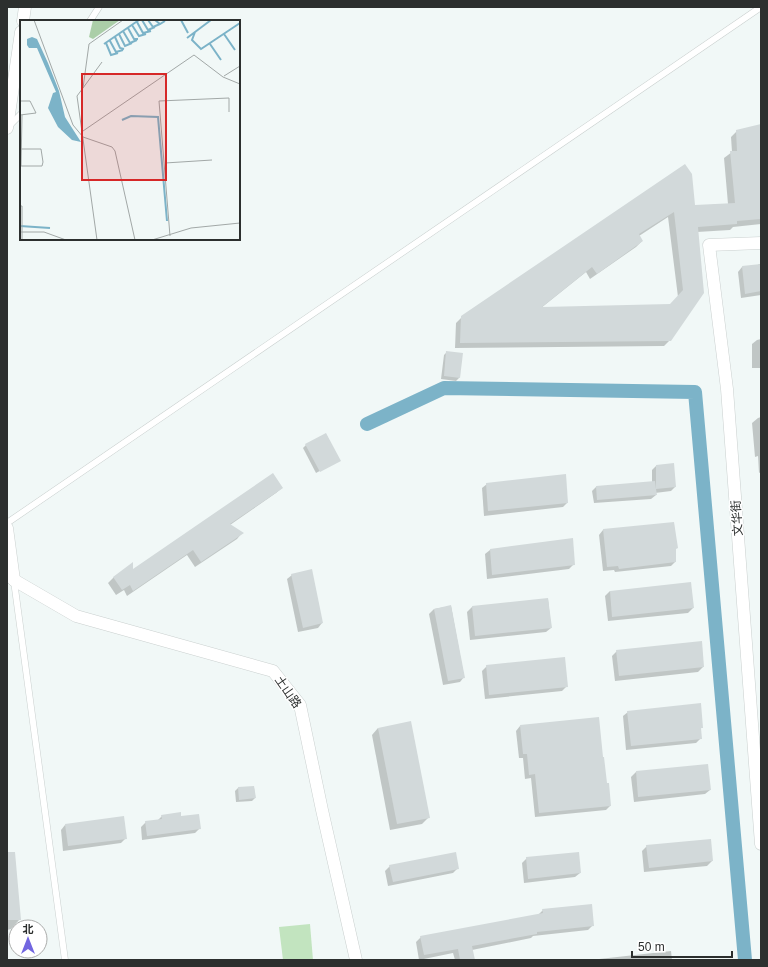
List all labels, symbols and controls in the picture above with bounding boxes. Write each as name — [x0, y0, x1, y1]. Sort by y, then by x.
inset map — [20, 20, 240, 240]
street label: 文华街 — [729, 500, 745, 536]
street label: 土山路 — [272, 673, 304, 711]
north arrow — [8, 919, 48, 959]
text: 北 — [23, 923, 34, 935]
scale bar — [632, 933, 732, 959]
text: 50 m — [638, 940, 665, 954]

